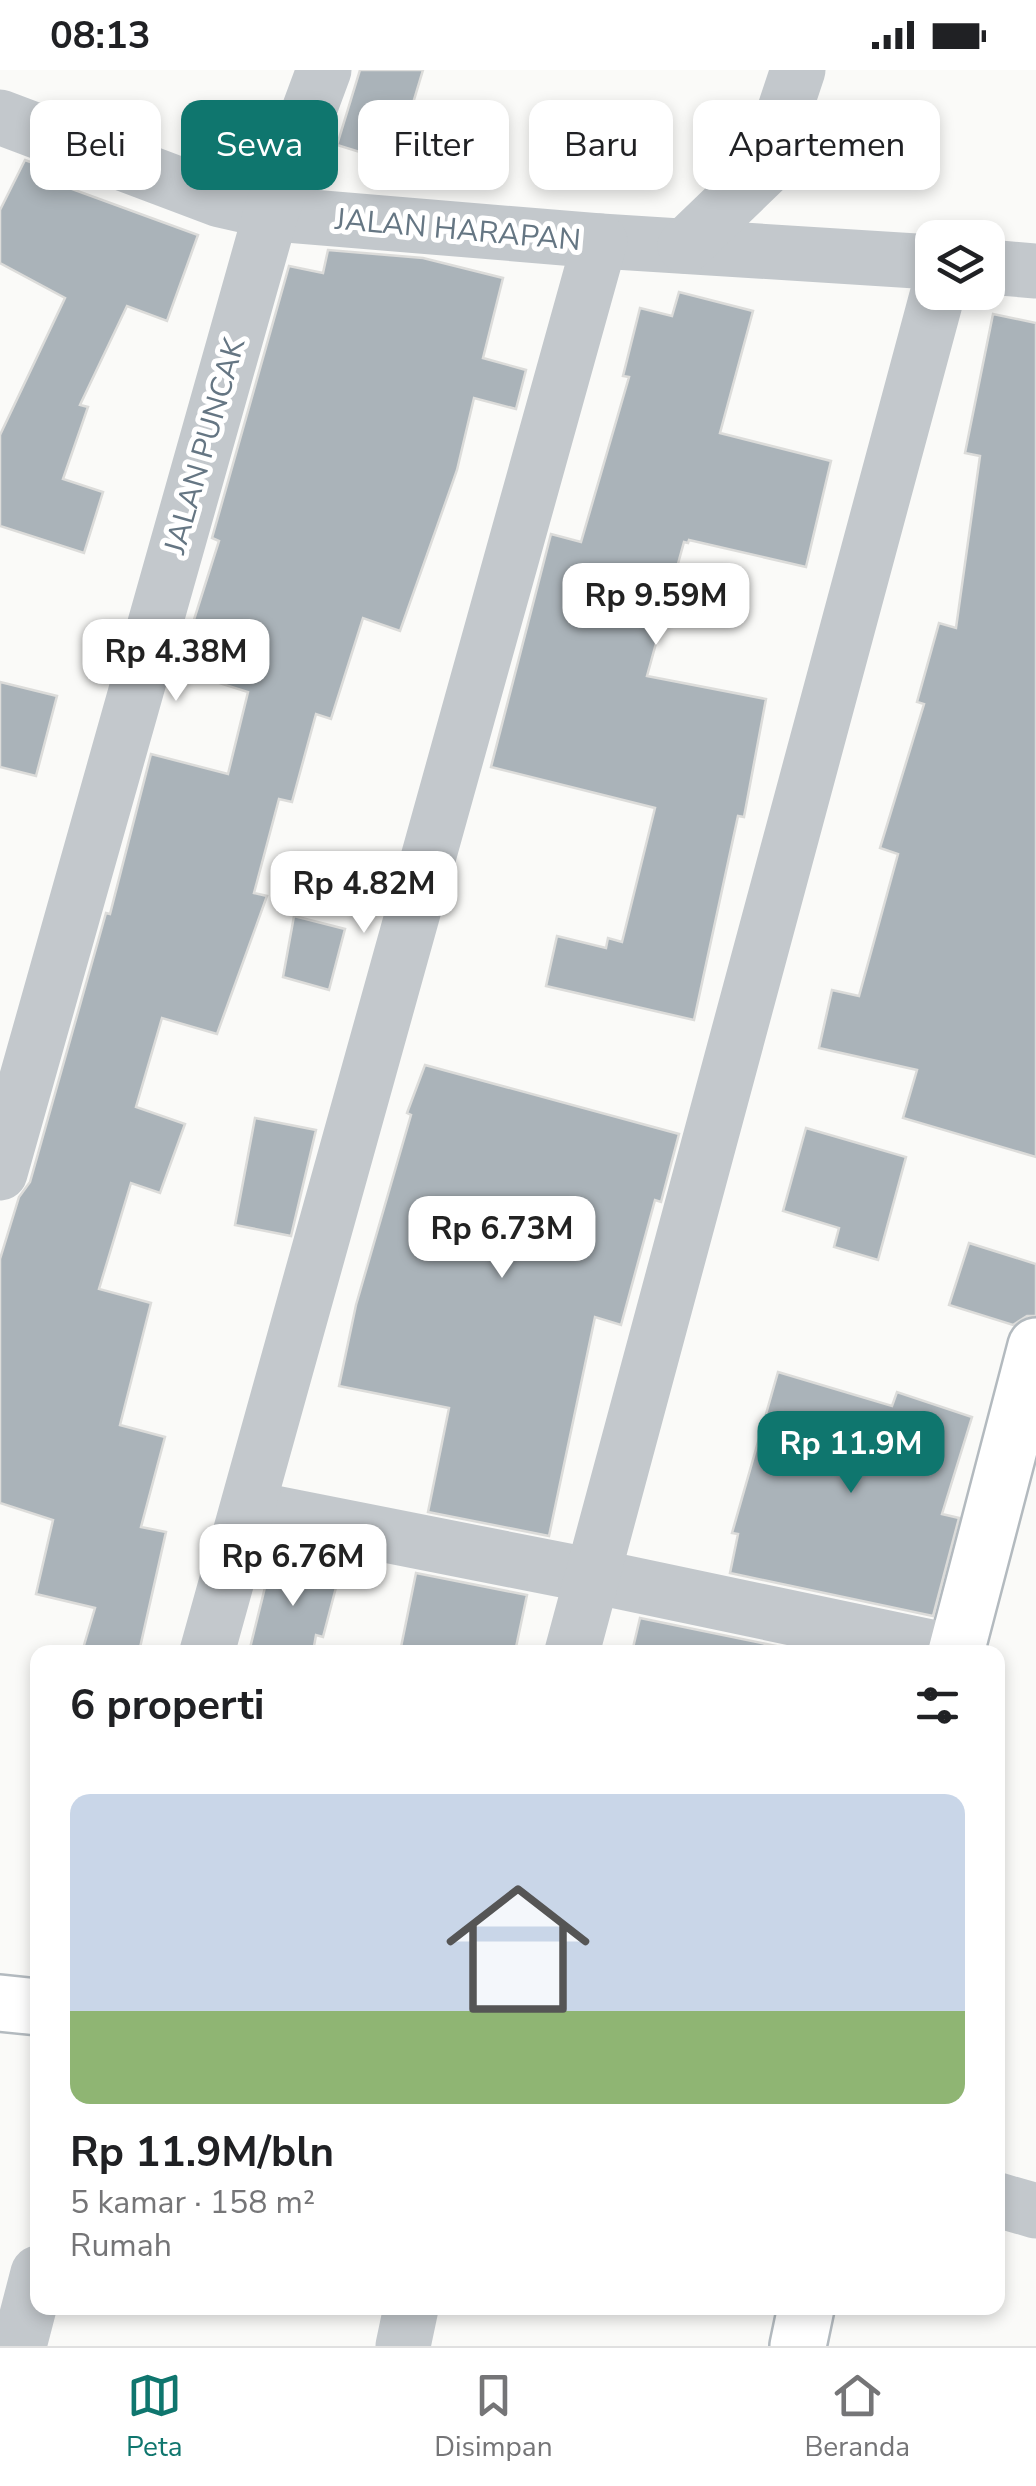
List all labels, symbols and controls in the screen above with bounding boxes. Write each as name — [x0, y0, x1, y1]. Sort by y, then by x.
text: 08:13 — [50, 10, 151, 61]
chip: Beli — [30, 100, 161, 190]
chip: Sewa — [181, 100, 338, 190]
chip: Filter — [358, 100, 509, 190]
chip: Baru — [529, 100, 673, 190]
chip: Apartemen — [693, 100, 940, 190]
street label: JALAN HARAPAN — [333, 199, 582, 261]
map controls — [915, 220, 1005, 310]
button: layers — [915, 220, 1005, 310]
street label: JALAN PUNCAK — [154, 332, 256, 559]
pin: Rp 9.59M — [553, 563, 759, 648]
text: Rp 9.59M — [584, 574, 728, 617]
pin: Rp 4.38M — [73, 619, 279, 704]
text: Rp 4.38M — [104, 630, 248, 673]
pin: Rp 4.82M — [261, 851, 467, 936]
text: Rp 4.82M — [292, 862, 436, 905]
pin: Rp 6.73M — [399, 1196, 605, 1281]
text: Rp 6.73M — [430, 1207, 574, 1250]
pin: Rp 11.9M — [748, 1411, 954, 1496]
text: Rp 11.9M — [779, 1422, 923, 1465]
pin: Rp 6.76M — [190, 1524, 396, 1609]
text: Rp 6.76M — [221, 1535, 365, 1578]
text: 6 properti — [70, 1677, 265, 1734]
icon: filters — [910, 1678, 965, 1733]
icon: home — [428, 1859, 608, 2039]
text: Rp 11.9M/bln — [70, 2124, 334, 2181]
text: 5 kamar · 158 m² — [70, 2181, 315, 2224]
text: Rumah — [70, 2224, 172, 2267]
tab: Peta — [126, 2368, 183, 2466]
tab: Disimpan — [434, 2368, 553, 2466]
tab: Beranda — [804, 2368, 910, 2466]

